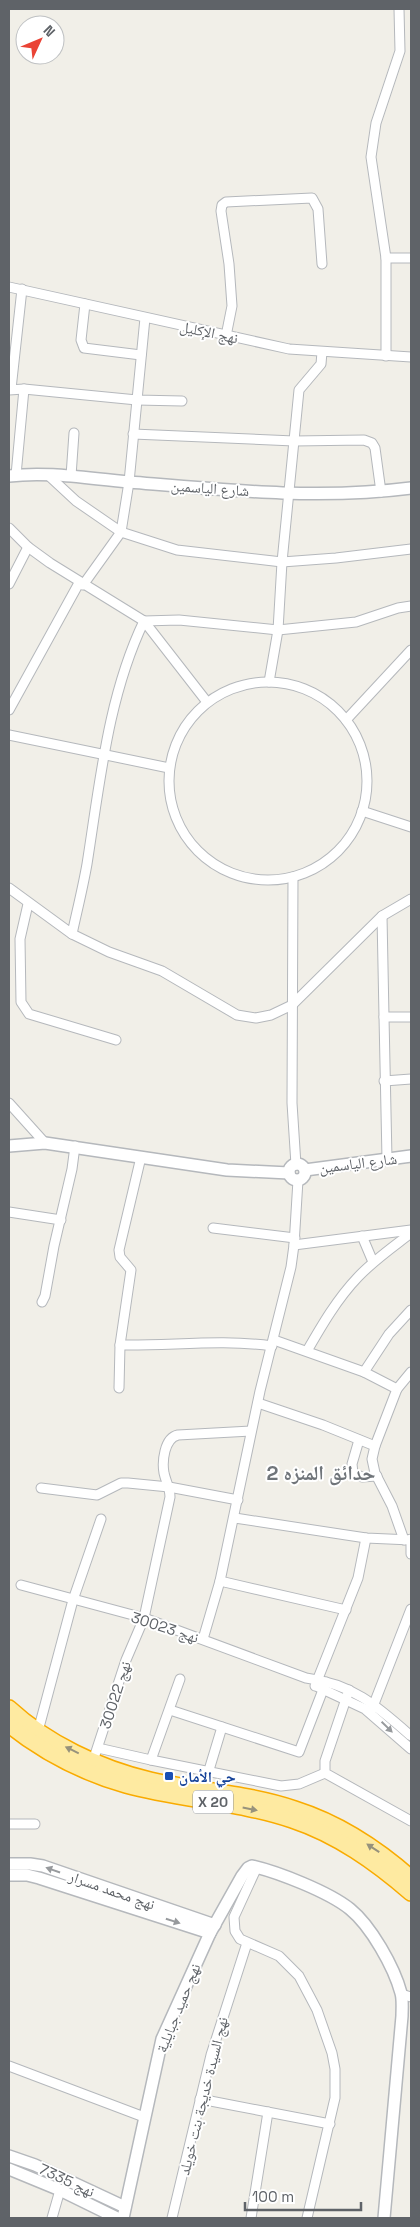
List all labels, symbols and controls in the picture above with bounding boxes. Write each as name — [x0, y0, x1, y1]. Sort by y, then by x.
north arrow — [15, 15, 65, 65]
text: N — [40, 21, 59, 41]
street label: نهج الإكليل — [178, 317, 240, 348]
street label: شارع الياسمين — [170, 476, 250, 501]
street label: شارع الياسمين — [318, 1149, 398, 1178]
district label: حدائق المنزه 2 — [266, 1460, 376, 1486]
street label: نهج 30023 — [128, 1607, 201, 1648]
street label: نهج 30022 — [95, 1659, 136, 1732]
one-way arrow — [381, 1721, 393, 1733]
one-way arrow — [64, 1746, 79, 1755]
place label: حي الأمان — [179, 1767, 236, 1788]
marker: حي الأمان — [163, 1770, 175, 1782]
road number: X 20 — [193, 1790, 233, 1814]
one-way arrow — [242, 1806, 258, 1814]
one-way arrow — [367, 1843, 380, 1853]
one-way arrow — [45, 1865, 60, 1873]
street label: نهج محمد مسرار — [65, 1866, 158, 1915]
one-way arrow — [165, 1918, 180, 1925]
street label: نهج حميد جبايلية — [151, 1961, 205, 2056]
street label: نهج السيدة خديجة بنت خويلد — [174, 2015, 233, 2177]
street label: نهج 7335 — [36, 2159, 98, 2202]
scale bar — [245, 2180, 361, 2212]
text: 100 m — [252, 2187, 294, 2206]

